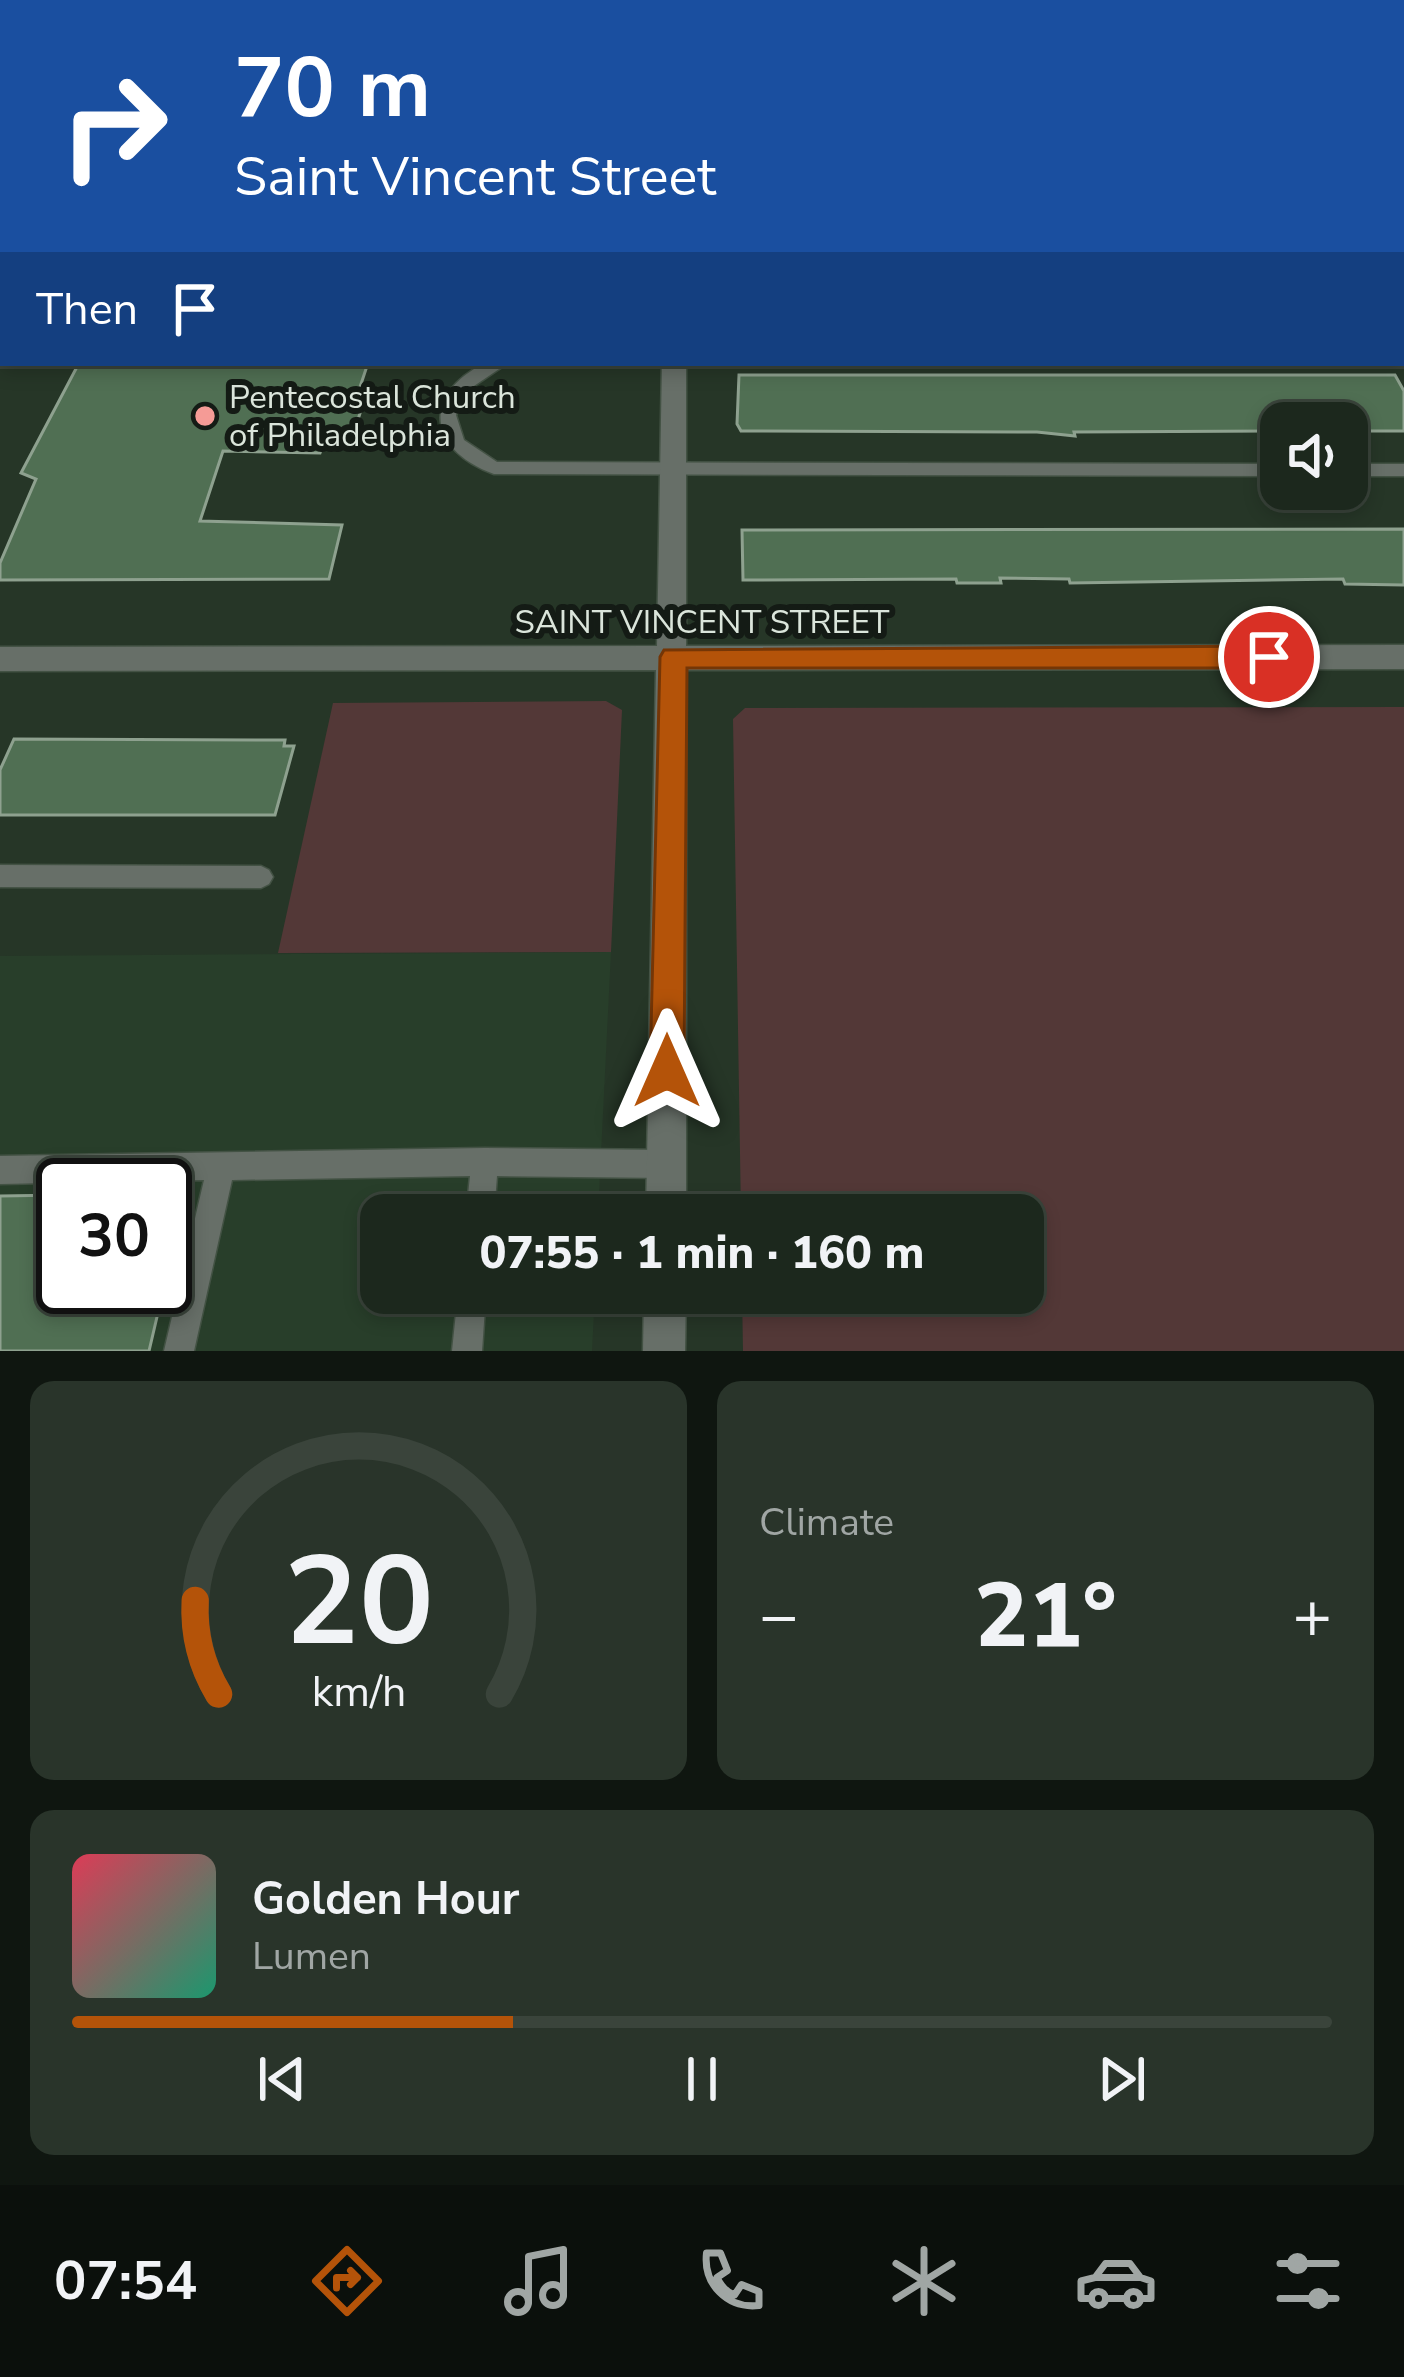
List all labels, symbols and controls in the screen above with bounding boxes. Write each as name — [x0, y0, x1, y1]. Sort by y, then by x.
text: 70 m — [234, 31, 431, 146]
icon: right — [36, 48, 192, 204]
text: Saint Vincent Street — [234, 140, 716, 214]
icon: arrive — [162, 276, 228, 342]
text: Then — [36, 279, 138, 340]
place label: Pentecostal Church of Philadelphia — [229, 375, 516, 458]
map controls — [1260, 402, 1368, 510]
button: sound — [1260, 402, 1368, 510]
marker: Pentecostal Church of Philadelphia — [192, 403, 218, 429]
street label: SAINT VINCENT STREET — [515, 600, 890, 645]
pin — [1218, 606, 1320, 708]
icon: arrive — [1236, 624, 1302, 690]
position arrow — [604, 1008, 730, 1134]
speed limit sign: 30 — [36, 1158, 192, 1314]
text: 07:55 · 1 min · 160 m — [479, 1223, 925, 1284]
text: Climate — [759, 1496, 894, 1549]
text: 20 — [284, 1517, 433, 1687]
text: 21° — [974, 1555, 1117, 1678]
text: − — [759, 1571, 799, 1661]
text: + — [1292, 1571, 1332, 1661]
text: km/h — [311, 1662, 406, 1720]
text: Golden Hour — [252, 1869, 519, 1930]
text: Lumen — [252, 1930, 371, 1983]
icon: previous — [249, 2046, 315, 2112]
icon: pause — [669, 2046, 735, 2112]
icon: next — [1089, 2046, 1155, 2112]
icon: directions — [305, 2239, 389, 2323]
icon: music — [497, 2239, 581, 2323]
icon: phone — [689, 2239, 773, 2323]
icon: climate — [882, 2239, 966, 2323]
icon: car — [1074, 2239, 1158, 2323]
icon: filters — [1266, 2239, 1350, 2323]
text: 07:54 — [54, 2244, 197, 2318]

